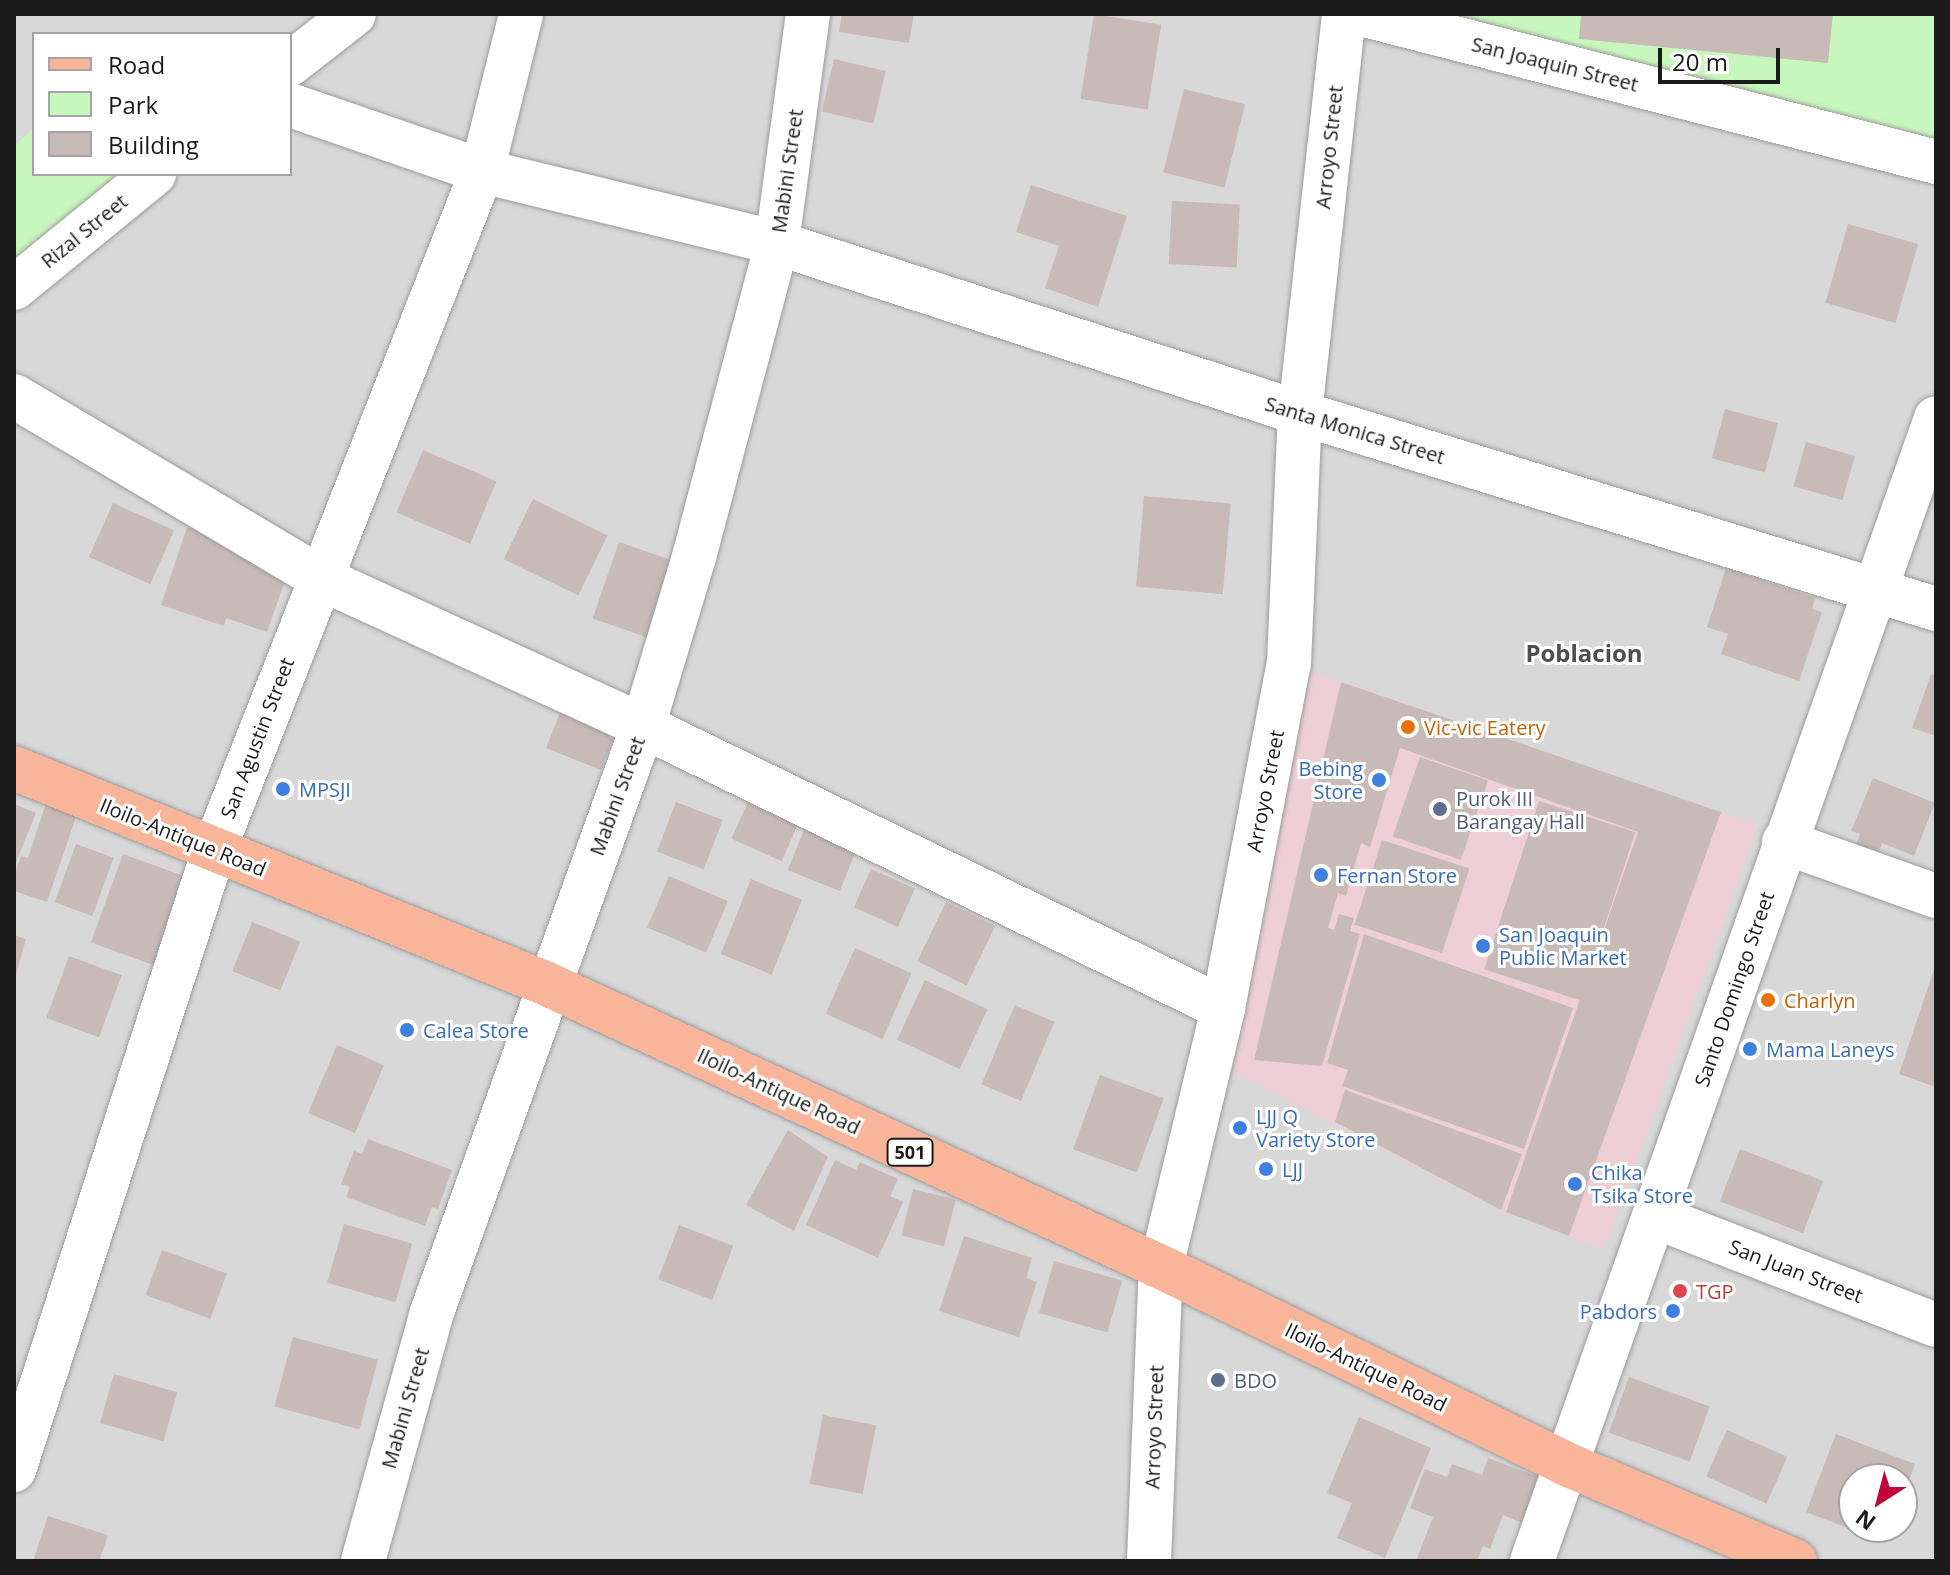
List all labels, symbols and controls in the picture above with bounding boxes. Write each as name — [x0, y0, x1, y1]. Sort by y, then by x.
legend — [32, 32, 292, 176]
street label: San Joaquin Street — [1469, 32, 1641, 96]
scale bar — [1662, 32, 1784, 82]
text: 20 m — [1672, 45, 1728, 78]
text: Road — [108, 48, 165, 81]
street label: Arroyo Street — [1311, 84, 1347, 210]
text: Park — [108, 88, 158, 121]
street label: Mabini Street — [766, 108, 808, 234]
text: Building — [108, 128, 199, 161]
street label: Rizal Street — [36, 189, 132, 273]
street label: Santa Monica Street — [1262, 391, 1448, 469]
district label: Poblacion — [1525, 639, 1643, 667]
street label: San Agustin Street — [215, 654, 299, 822]
place label: Vic-vic Eatery — [1424, 715, 1546, 739]
marker: Vic-vic Eatery — [1399, 718, 1417, 736]
street label: Arroyo Street — [1241, 728, 1289, 854]
street label: Mabini Street — [584, 733, 650, 859]
place label: Bebing Store — [1298, 756, 1363, 803]
marker: Bebing Store — [1370, 771, 1388, 789]
place label: MPSJI — [299, 777, 351, 801]
marker: MPSJI — [274, 780, 292, 798]
place label: Purok III Barangay Hall — [1456, 786, 1585, 833]
street label: Iloilo-Antique Road — [96, 793, 270, 881]
marker: Purok III Barangay Hall — [1431, 800, 1449, 818]
place label: Fernan Store — [1337, 863, 1457, 887]
marker: Fernan Store — [1312, 866, 1330, 884]
street label: Santo Domingo Street — [1689, 888, 1779, 1090]
place label: San Joaquin Public Market — [1499, 922, 1627, 969]
marker: San Joaquin Public Market — [1474, 937, 1492, 955]
place label: Charlyn — [1784, 988, 1855, 1012]
marker: Charlyn — [1759, 991, 1777, 1009]
place label: Calea Store — [423, 1018, 529, 1042]
marker: Calea Store — [398, 1021, 416, 1039]
place label: Mama Laneys — [1766, 1037, 1895, 1061]
marker: Mama Laneys — [1741, 1040, 1759, 1058]
street label: Iloilo-Antique Road — [694, 1043, 864, 1139]
place label: LJJ Q Variety Store — [1256, 1104, 1375, 1151]
marker: LJJ Q Variety Store — [1231, 1119, 1249, 1137]
road number: 501 — [886, 1138, 934, 1166]
place label: LJJ — [1282, 1157, 1303, 1181]
marker: LJJ — [1257, 1160, 1275, 1178]
place label: Chika Tsika Store — [1591, 1160, 1693, 1207]
marker: Chika Tsika Store — [1566, 1175, 1584, 1193]
street label: San Juan Street — [1726, 1234, 1866, 1308]
place label: TGP — [1696, 1279, 1734, 1303]
marker: TGP — [1671, 1282, 1689, 1300]
place label: Pabdors — [1580, 1299, 1657, 1323]
marker: Pabdors — [1664, 1302, 1682, 1320]
street label: Iloilo-Antique Road — [1281, 1317, 1451, 1417]
street label: Mabini Street — [376, 1345, 434, 1471]
street label: Arroyo Street — [1140, 1365, 1168, 1489]
place label: BDO — [1234, 1368, 1277, 1392]
marker: BDO — [1209, 1371, 1227, 1389]
north arrow — [1838, 1463, 1918, 1543]
text: N — [1849, 1503, 1881, 1538]

